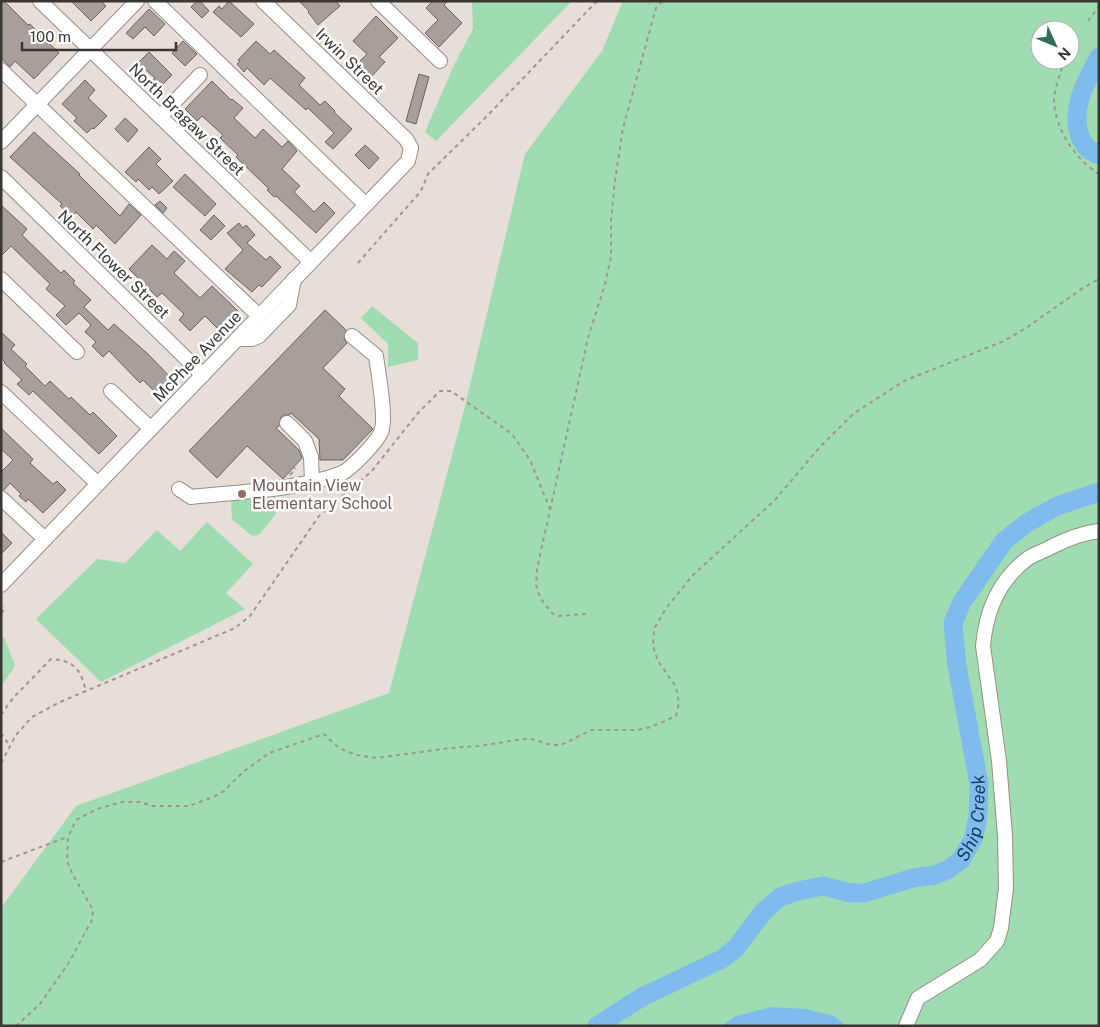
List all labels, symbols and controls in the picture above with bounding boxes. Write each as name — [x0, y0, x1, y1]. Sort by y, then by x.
scale bar — [22, 20, 176, 52]
north arrow — [1030, 20, 1080, 70]
street label: Irwin Street — [312, 24, 388, 99]
text: 100 m — [30, 28, 71, 45]
text: N — [1055, 45, 1074, 64]
street label: North Bragaw Street — [125, 59, 248, 179]
street label: North Flower Street — [54, 206, 173, 322]
street label: McPhee Avenue — [149, 307, 245, 406]
place label: Mountain View Elementary School — [252, 476, 393, 513]
marker: Mountain View Elementary School — [236, 488, 248, 500]
water label: Ship Creek — [951, 773, 989, 865]

